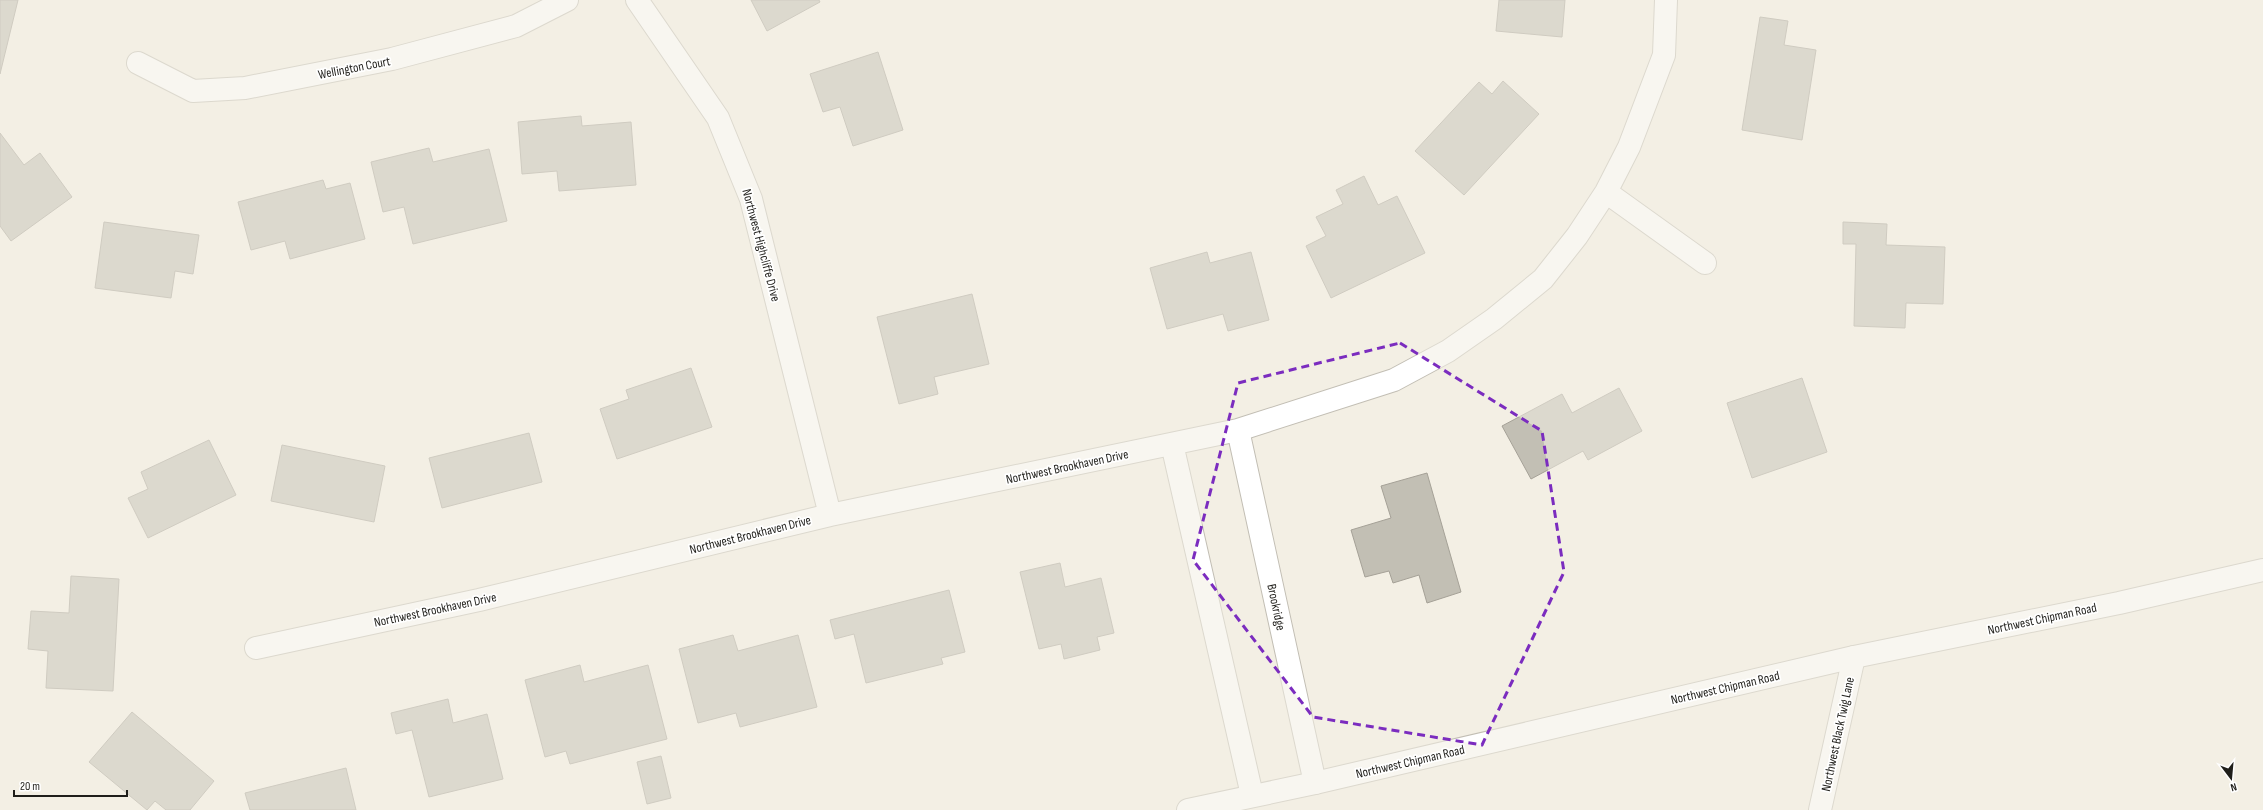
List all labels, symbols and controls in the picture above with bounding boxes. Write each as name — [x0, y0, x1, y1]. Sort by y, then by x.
street label: Wellington Court — [317, 53, 392, 83]
street label: Northwest Highcliffe Drive — [738, 187, 784, 303]
street label: Northwest Brookhaven Drive — [1005, 446, 1130, 488]
street label: Northwest Brookhaven Drive — [688, 512, 813, 558]
street label: Brookridge — [1263, 583, 1289, 632]
street label: Northwest Brookhaven Drive — [373, 589, 498, 631]
street label: Northwest Chipman Road — [1986, 600, 2098, 638]
street label: Northwest Chipman Road — [1669, 668, 1781, 708]
street label: Northwest Black Twig Lane — [1818, 676, 1858, 793]
street label: Northwest Chipman Road — [1354, 742, 1466, 782]
north arrow — [2211, 758, 2251, 798]
scale bar — [14, 772, 127, 798]
text: 20 m — [20, 779, 40, 794]
text: N — [2229, 780, 2238, 794]

